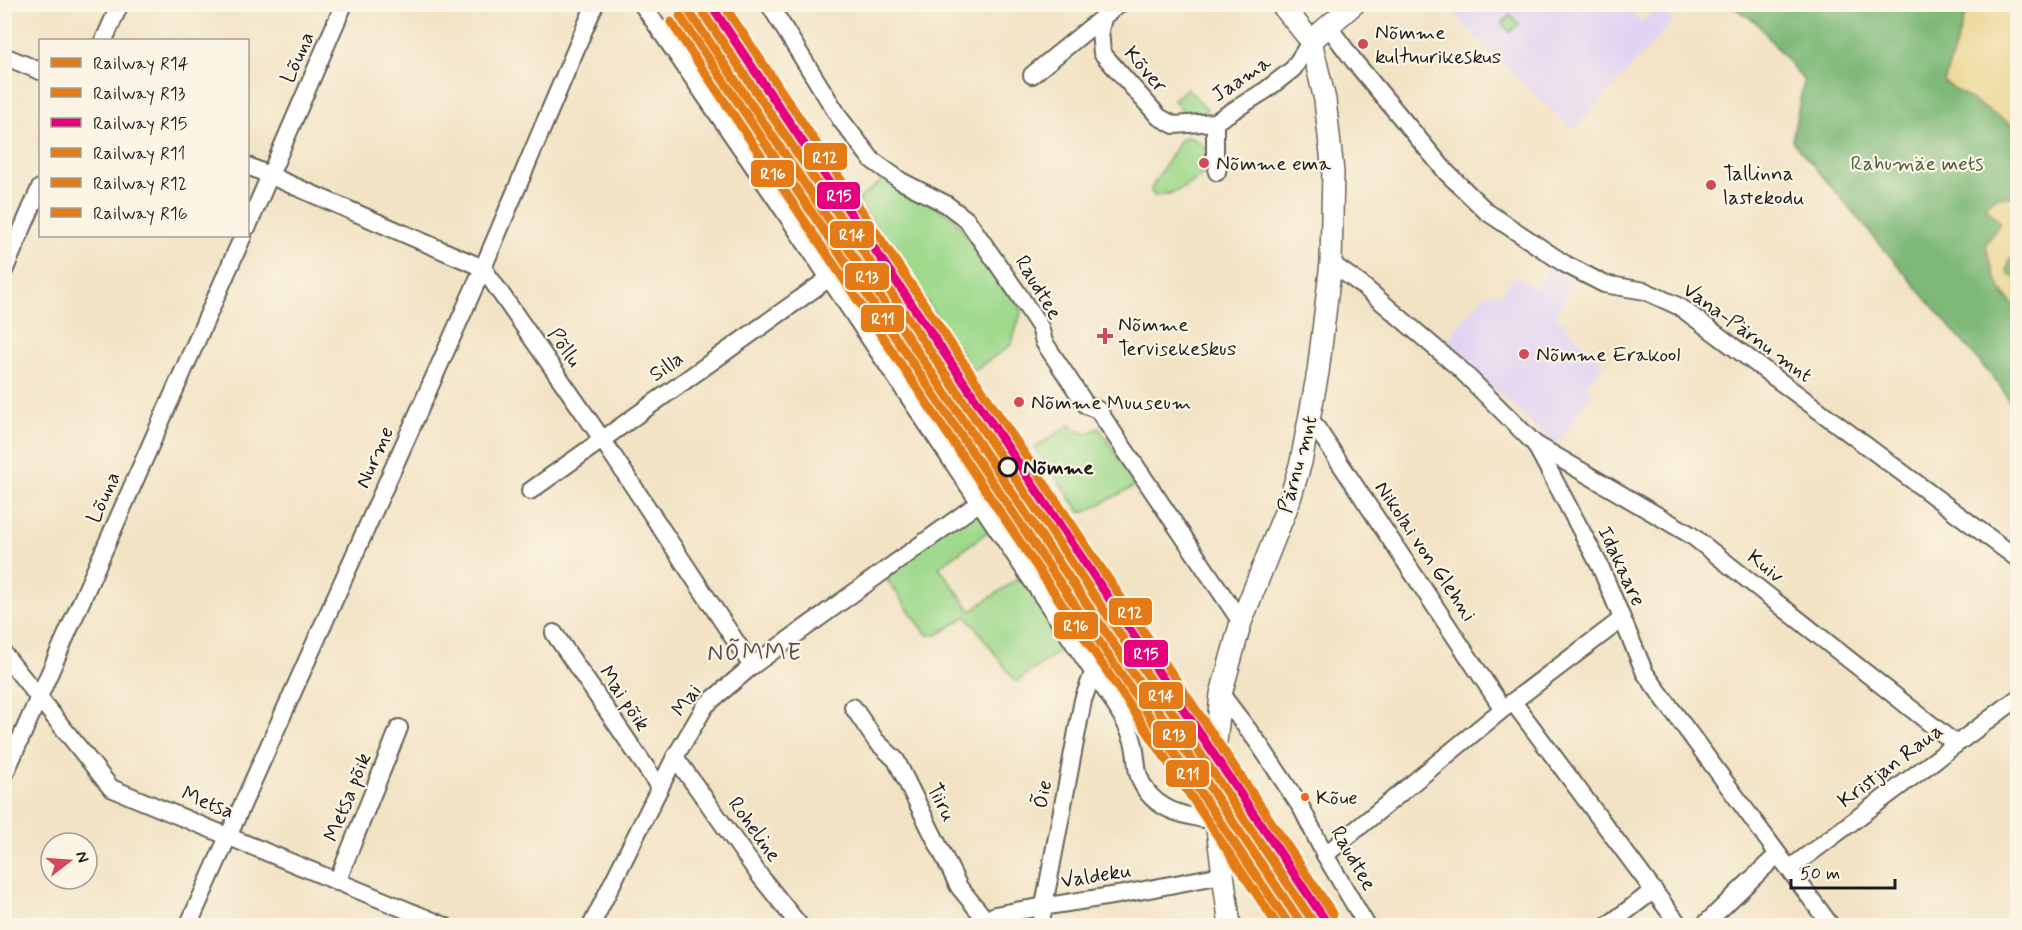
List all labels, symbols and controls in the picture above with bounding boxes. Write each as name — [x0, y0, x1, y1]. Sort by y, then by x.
place label: Nõmme kultuurikeskus — [1375, 19, 1501, 71]
street label: Lõuna — [274, 27, 322, 88]
marker: Nõmme kultuurikeskus — [1356, 37, 1370, 51]
legend — [39, 39, 249, 237]
street label: Kõver — [1117, 40, 1173, 99]
street label: Jaama — [1206, 49, 1277, 109]
text: Railway R14 — [93, 52, 189, 76]
text: Railway R13 — [93, 82, 186, 106]
text: Railway R15 — [93, 112, 187, 136]
text: Railway R11 — [93, 142, 186, 166]
line badge: R12 — [803, 142, 848, 171]
text: R12 — [813, 148, 837, 169]
place label: Nõmme ema — [1216, 150, 1331, 178]
park label: Rahumäe mets — [1851, 150, 1983, 178]
marker: Nõmme ema — [1197, 156, 1211, 170]
line badge: R16 — [750, 159, 795, 188]
place label: Tallinna lastekodu — [1723, 160, 1805, 212]
text: R16 — [760, 164, 786, 185]
text: Railway R12 — [93, 172, 187, 196]
marker: Tallinna lastekodu — [1704, 178, 1718, 192]
line badge: R15 — [816, 181, 861, 210]
text: R15 — [826, 186, 852, 207]
text: Railway R16 — [93, 202, 188, 226]
line badge: R14 — [829, 220, 875, 249]
text: R14 — [839, 225, 865, 246]
street label: Raudtee — [1008, 250, 1068, 325]
line badge: R13 — [844, 262, 890, 291]
text: R13 — [855, 267, 879, 288]
street label: Vana-Pärnu mnt — [1677, 276, 1818, 390]
line badge: R11 — [860, 304, 905, 333]
text: R11 — [871, 309, 895, 330]
place label: Nõmme Tervisekeskus — [1118, 311, 1236, 363]
street label: Põllu — [541, 322, 588, 373]
marker: Nõmme Tervisekeskus — [1096, 327, 1114, 345]
place label: Nõmme Erakool — [1536, 341, 1680, 369]
street label: Silla — [644, 345, 689, 389]
marker: Nõmme Erakool — [1517, 347, 1531, 361]
place label: Nõmme Muuseum — [1031, 389, 1191, 417]
marker: Nõmme Muuseum — [1012, 395, 1026, 409]
street label: Pärnu mnt — [1272, 412, 1324, 516]
street label: Nurme — [349, 422, 401, 493]
place label: Nõmme — [1023, 454, 1094, 482]
marker: Nõmme — [998, 457, 1018, 477]
street label: Lõuna — [80, 467, 128, 528]
street label: Nikolai von Glehni — [1368, 476, 1483, 627]
street label: Idakaare — [1590, 522, 1652, 611]
street label: Kuiv — [1741, 543, 1790, 590]
line badge: R12 — [1108, 597, 1153, 626]
text: R12 — [1118, 603, 1142, 624]
line badge: R16 — [1053, 611, 1099, 640]
text: R16 — [1063, 616, 1089, 637]
district label: NÕMME — [707, 638, 803, 669]
line badge: R15 — [1123, 639, 1169, 668]
text: R15 — [1133, 644, 1159, 665]
street label: Mai põik — [592, 660, 657, 737]
street label: Mai — [665, 679, 708, 723]
line badge: R14 — [1138, 681, 1184, 710]
text: R14 — [1148, 686, 1174, 707]
street label: Kristjan Raua — [1832, 717, 1949, 815]
line badge: R13 — [1152, 720, 1197, 749]
text: R13 — [1162, 725, 1186, 746]
street label: Metsa põik — [317, 748, 379, 846]
line badge: R11 — [1165, 759, 1210, 788]
text: R11 — [1176, 764, 1200, 785]
street label: Tiiru — [920, 778, 962, 826]
street label: Õie — [1027, 778, 1059, 811]
street label: Metsa — [177, 780, 238, 826]
place label: Kõue — [1316, 785, 1358, 812]
street label: Roheline — [721, 791, 787, 868]
marker: Kõue — [1299, 791, 1311, 803]
street label: Raudtee — [1323, 821, 1383, 896]
north arrow — [39, 831, 99, 891]
text: N — [70, 849, 94, 865]
scale bar — [1791, 852, 1894, 890]
street label: Valdeku — [1059, 857, 1133, 895]
text: 50 m — [1800, 862, 1840, 886]

